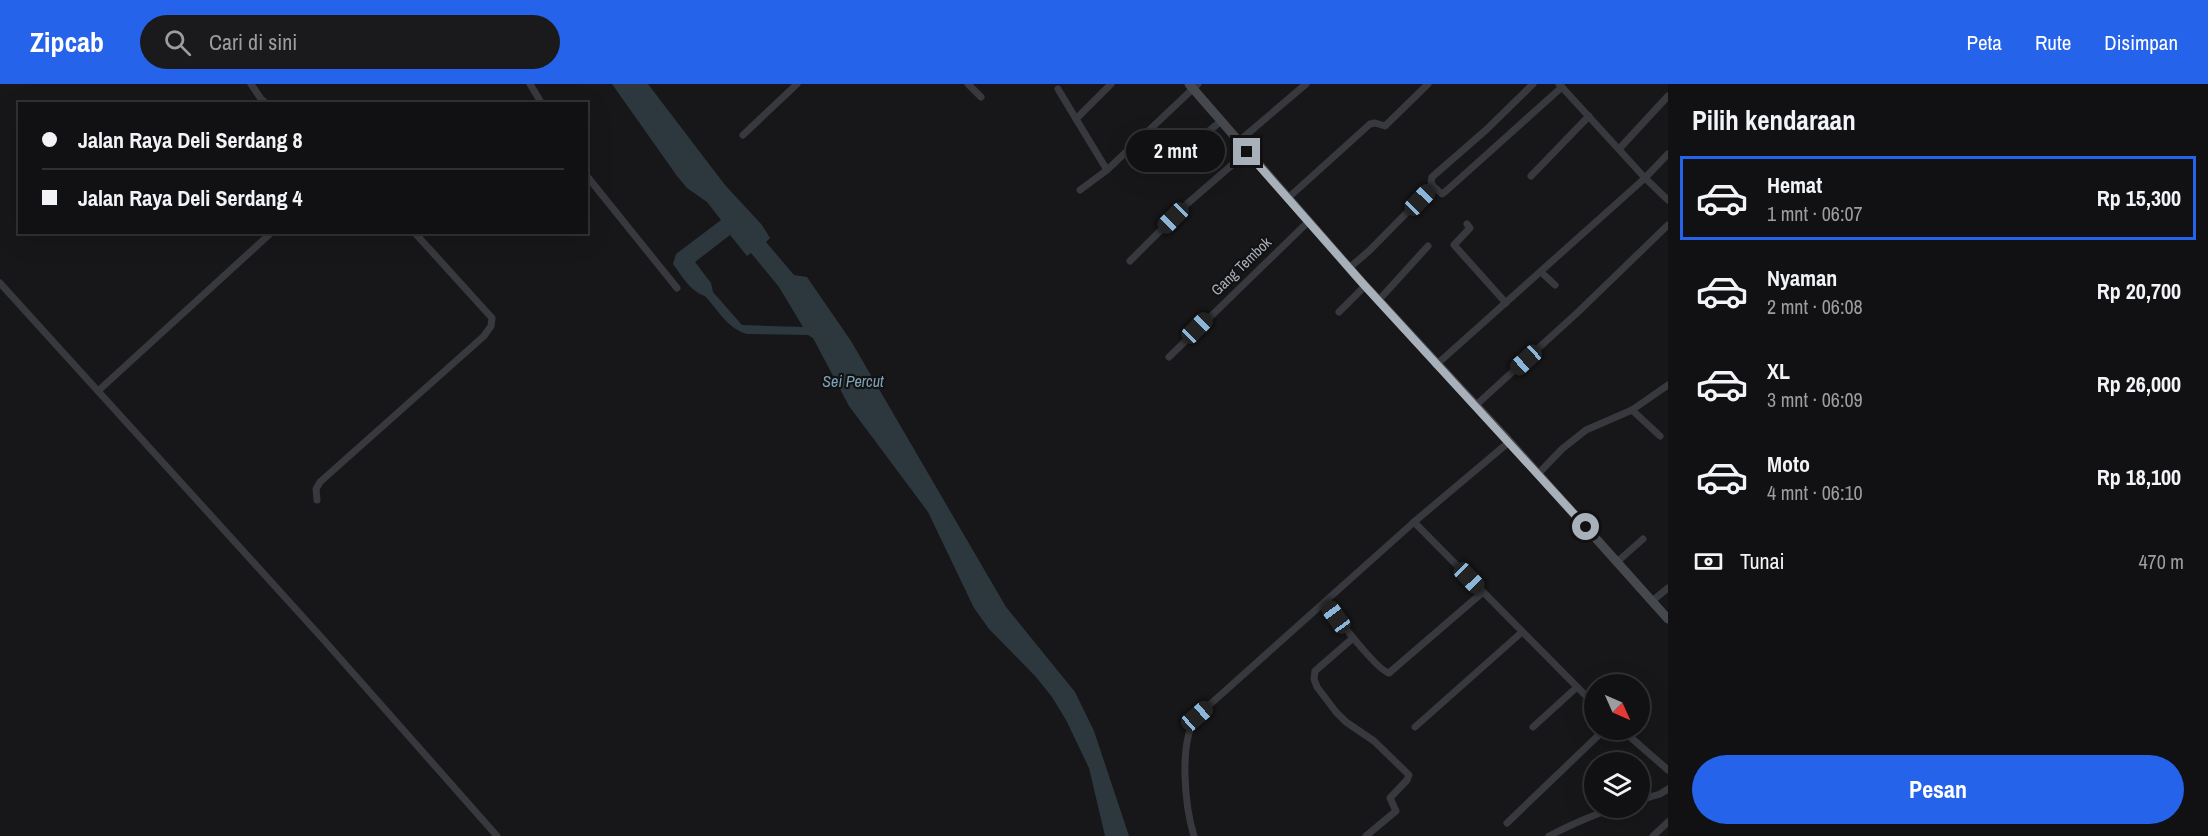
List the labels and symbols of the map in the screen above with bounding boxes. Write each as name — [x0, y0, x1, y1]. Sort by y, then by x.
callout: 2 mnt — [1127, 131, 1226, 173]
route end — [1233, 138, 1260, 165]
car — [1401, 181, 1439, 219]
car — [1154, 199, 1192, 237]
street label: Gang Tembok — [1206, 231, 1276, 300]
car — [1178, 309, 1216, 347]
car — [1507, 341, 1545, 379]
water label: Sei Percut — [822, 370, 884, 392]
route start — [1572, 513, 1599, 540]
car — [1450, 559, 1488, 597]
car — [1318, 597, 1354, 637]
north arrow — [1584, 674, 1650, 740]
car — [1178, 697, 1216, 735]

